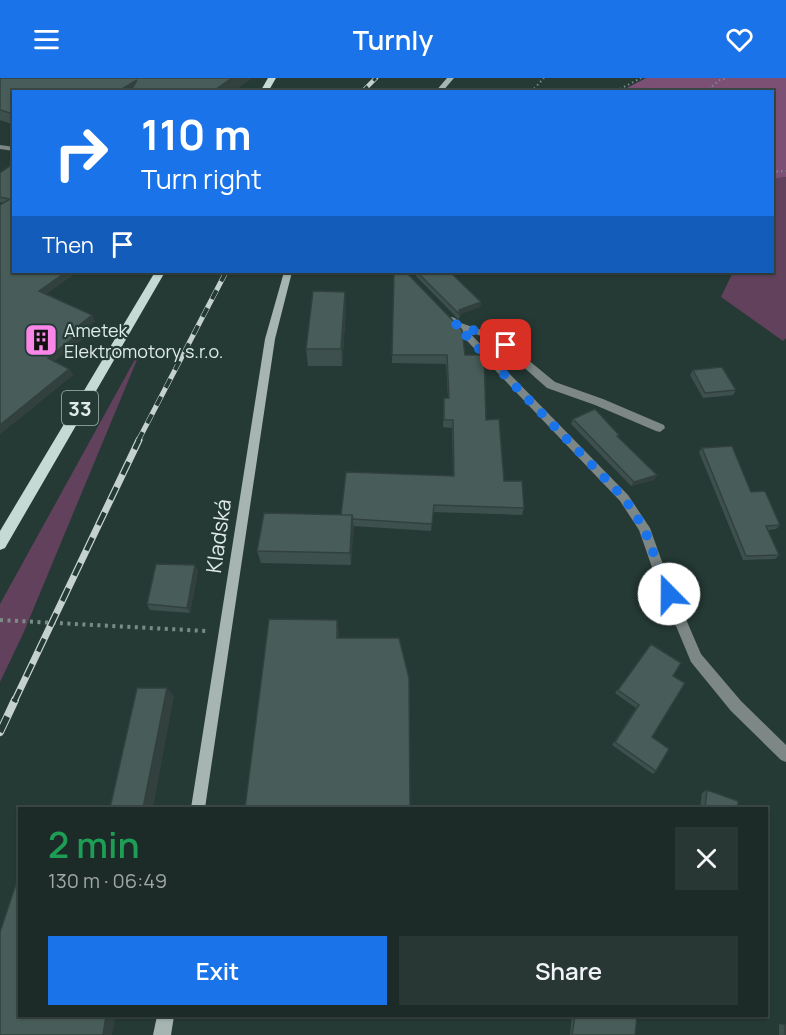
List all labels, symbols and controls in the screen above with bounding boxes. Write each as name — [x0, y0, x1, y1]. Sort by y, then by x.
text: Turnly — [353, 21, 433, 58]
icon: menu — [30, 23, 63, 56]
icon: heart — [723, 23, 756, 56]
text: 110 m — [141, 105, 252, 163]
icon: right — [42, 114, 120, 192]
text: Turn right — [141, 160, 262, 197]
icon: arrive — [106, 228, 139, 261]
text: Then — [42, 230, 94, 260]
place label: Ametek Elektromotory s.r.o. — [64, 318, 223, 363]
pin — [480, 319, 531, 370]
building icon: Ametek Elektromotory s.r.o. — [23, 322, 59, 358]
icon: arrive — [489, 328, 522, 361]
road number: 33 — [62, 391, 98, 425]
street label: Kladská — [199, 497, 237, 575]
position arrow — [637, 562, 701, 626]
text: 2 min — [48, 820, 140, 869]
button: close — [675, 827, 738, 890]
text: 130 m · 06:49 — [48, 867, 167, 894]
button: Exit — [48, 936, 387, 1005]
button: Share — [399, 936, 738, 1005]

